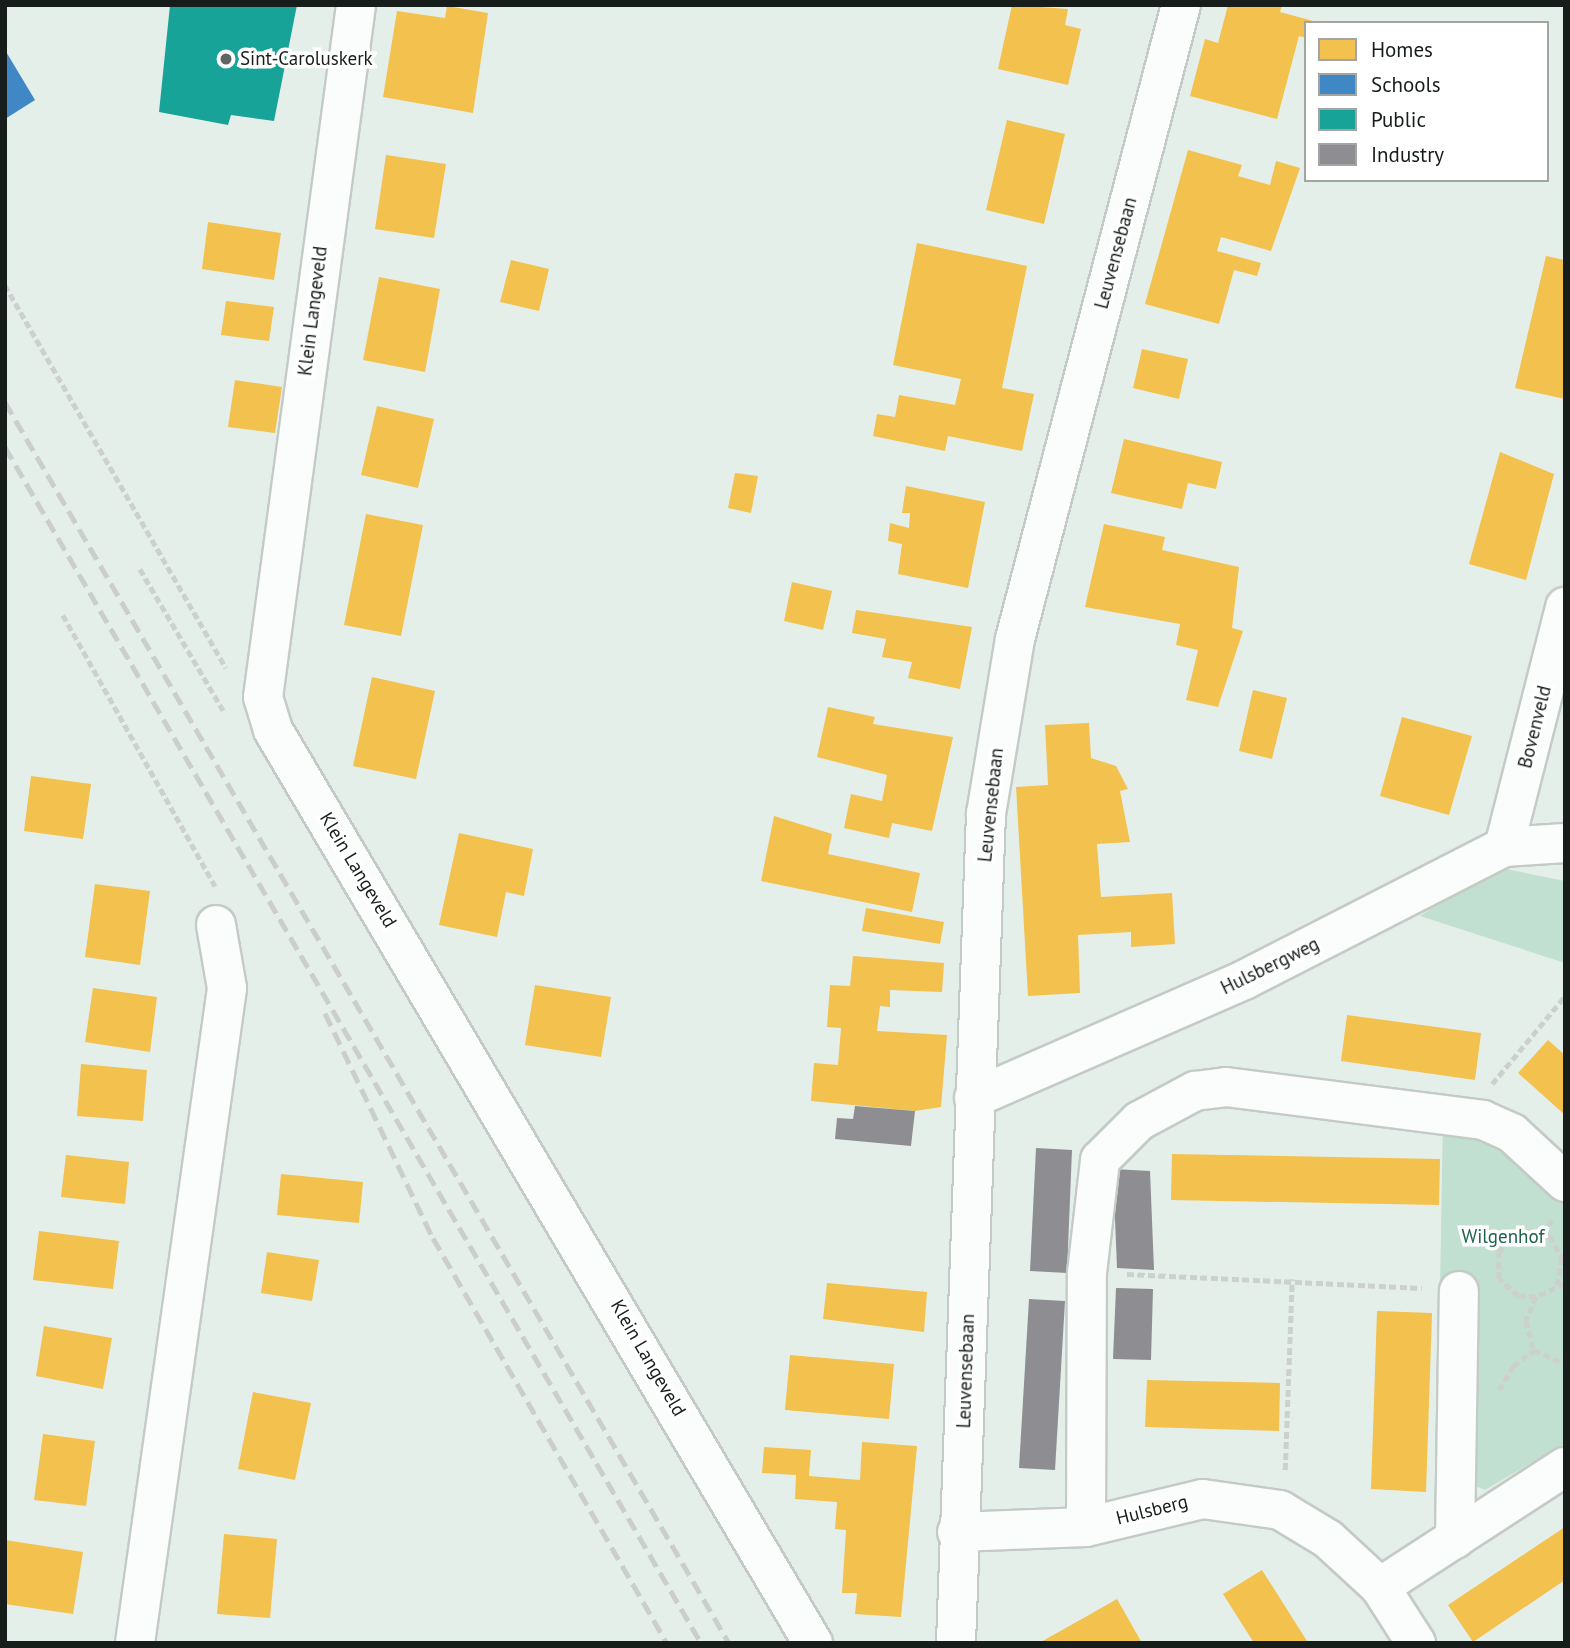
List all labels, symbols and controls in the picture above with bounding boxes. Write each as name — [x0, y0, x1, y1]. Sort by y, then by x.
legend — [1304, 21, 1549, 182]
text: Homes — [1371, 36, 1433, 63]
place label: Sint-Caroluskerk — [240, 48, 373, 70]
marker: Sint-Caroluskerk — [218, 51, 234, 67]
text: Schools — [1371, 71, 1441, 98]
text: Public — [1371, 106, 1426, 133]
text: Industry — [1371, 141, 1444, 168]
street label: Leuvensebaan — [1090, 195, 1142, 311]
street label: Klein Langeveld — [294, 245, 332, 377]
street label: Bovenveld — [1514, 683, 1556, 771]
street label: Leuvensebaan — [974, 747, 1008, 863]
street label: Klein Langeveld — [315, 808, 401, 932]
street label: Hulsbergweg — [1217, 932, 1323, 1000]
park label: Wilgenhof — [1461, 1226, 1545, 1248]
street label: Klein Langeveld — [606, 1296, 690, 1420]
street label: Leuvensebaan — [953, 1313, 979, 1429]
street label: Hulsberg — [1114, 1490, 1190, 1530]

